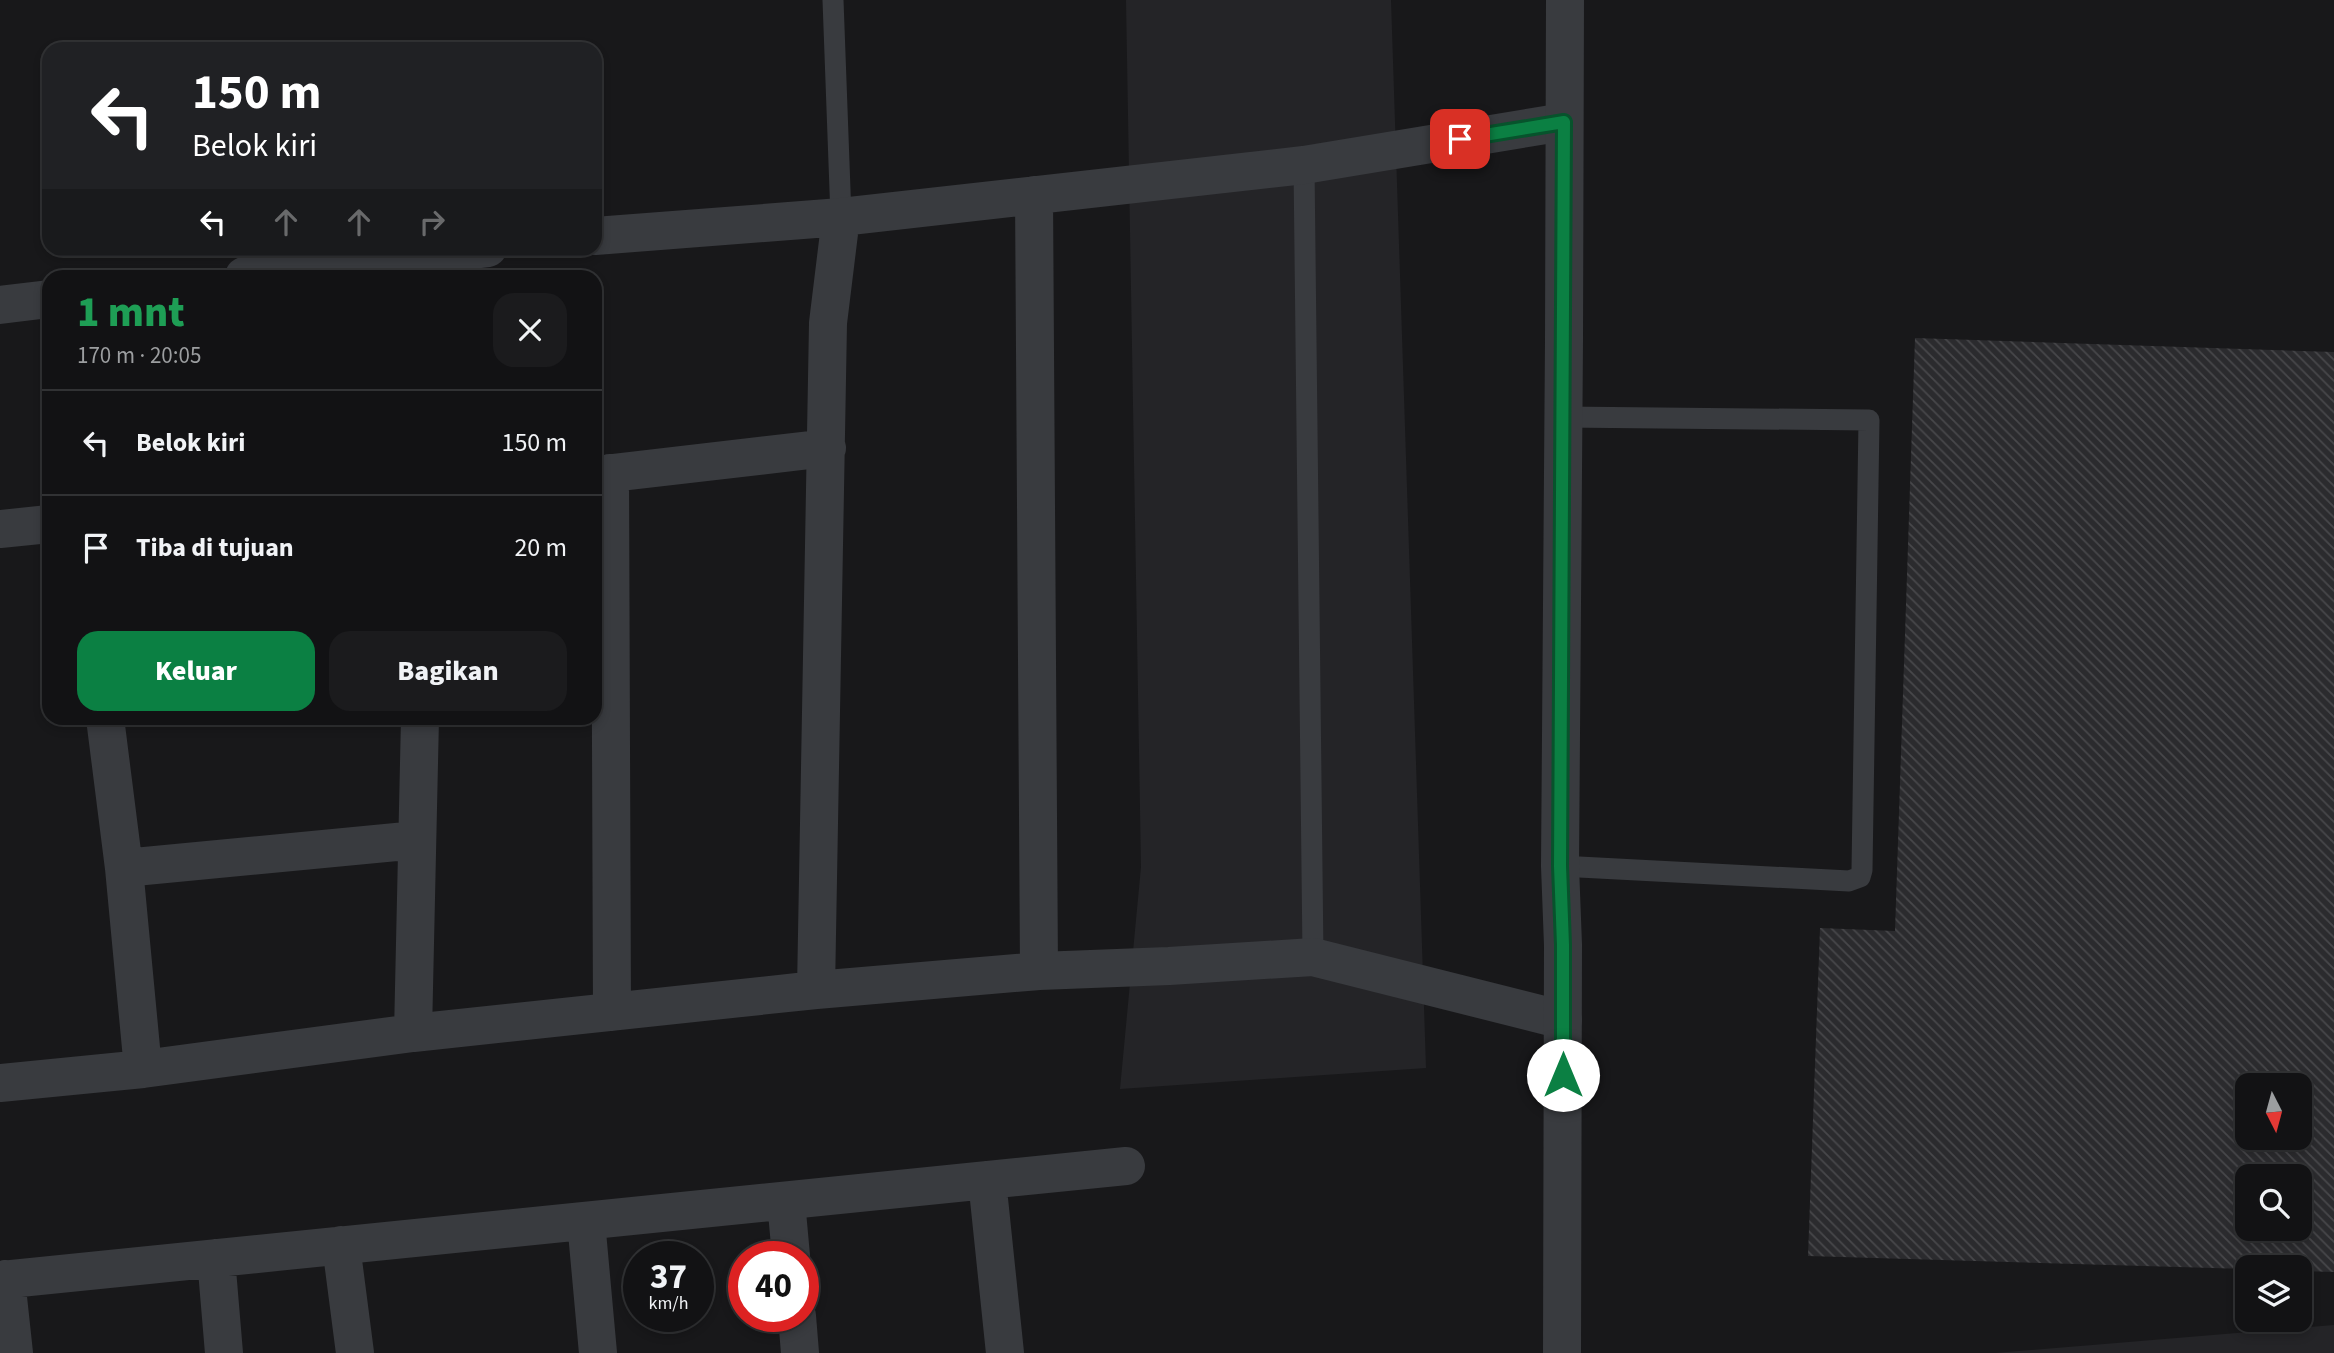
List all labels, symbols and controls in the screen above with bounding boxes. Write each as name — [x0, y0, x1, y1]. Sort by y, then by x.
text: 150 m — [192, 58, 321, 128]
icon: left — [77, 70, 168, 161]
pin — [1430, 109, 1490, 169]
icon: arrive — [1441, 120, 1479, 158]
text: Belok kiri — [192, 123, 317, 169]
icon: left — [194, 203, 232, 241]
icon: ahead — [267, 203, 305, 241]
icon: ahead — [340, 203, 378, 241]
icon: right — [413, 203, 451, 241]
text: 1 mnt — [77, 283, 185, 343]
button: close — [493, 293, 567, 367]
text: 170 m · 20:05 — [77, 339, 201, 372]
icon: left — [77, 424, 115, 462]
text: Belok kiri — [136, 424, 245, 461]
text: 150 m — [501, 424, 567, 461]
icon: arrive — [77, 529, 115, 567]
text: Tiba di tujuan — [136, 529, 294, 566]
text: 20 m — [514, 529, 567, 566]
button: Keluar — [77, 631, 315, 711]
button: Bagikan — [329, 631, 567, 711]
position arrow — [1526, 1038, 1600, 1112]
north arrow — [2235, 1073, 2312, 1150]
map controls — [2235, 1073, 2312, 1332]
button: search — [2235, 1164, 2312, 1241]
speed limit sign: 40 — [728, 1241, 819, 1332]
text: 37 — [650, 1252, 687, 1302]
button: layers — [2235, 1255, 2312, 1332]
text: km/h — [649, 1291, 688, 1316]

